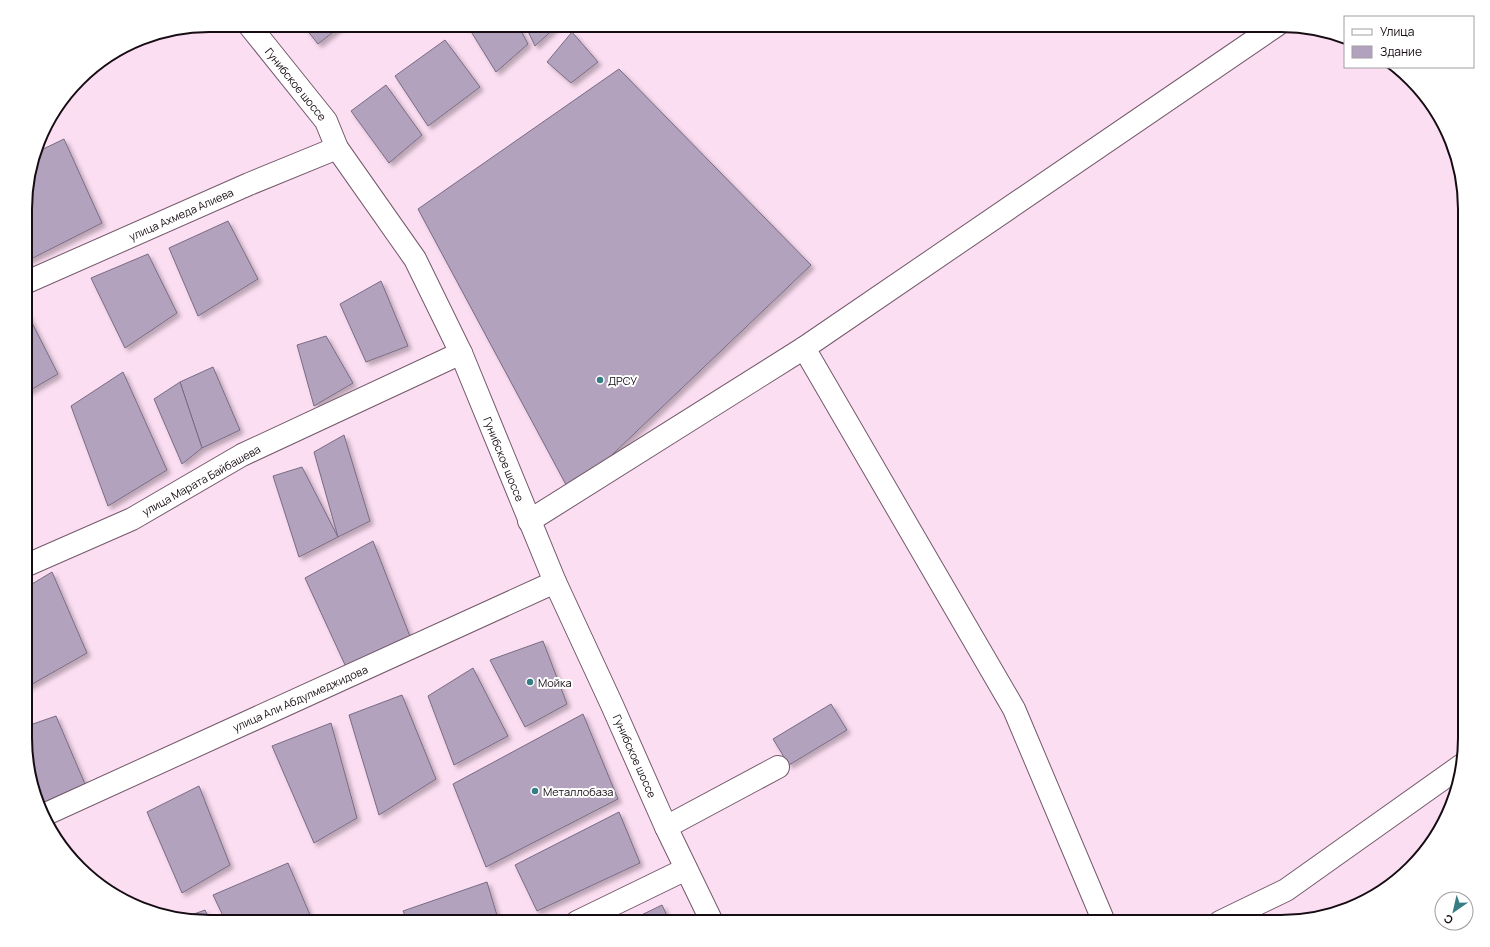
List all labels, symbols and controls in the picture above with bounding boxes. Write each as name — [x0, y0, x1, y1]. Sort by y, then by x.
legend — [1344, 16, 1474, 68]
text: Улица — [1380, 23, 1414, 40]
text: Здание — [1380, 43, 1422, 60]
street label: Гунибское шоссе — [262, 44, 330, 124]
street label: улица Ахмеда Алиева — [126, 184, 236, 244]
place label: ДРСУ — [608, 373, 637, 388]
marker: ДРСУ — [595, 375, 605, 385]
street label: Гунибское шоссе — [480, 415, 528, 504]
street label: улица Марата Байбашева — [139, 441, 263, 519]
street label: улица Али Абдулмеджидова — [230, 661, 370, 735]
place label: Мойка — [538, 675, 572, 690]
marker: Мойка — [525, 677, 535, 687]
street label: Гунибское шоссе — [610, 712, 660, 801]
place label: Металлобаза — [543, 784, 613, 799]
marker: Металлобаза — [530, 786, 540, 796]
north arrow — [1434, 891, 1474, 931]
text: С — [1441, 911, 1456, 928]

